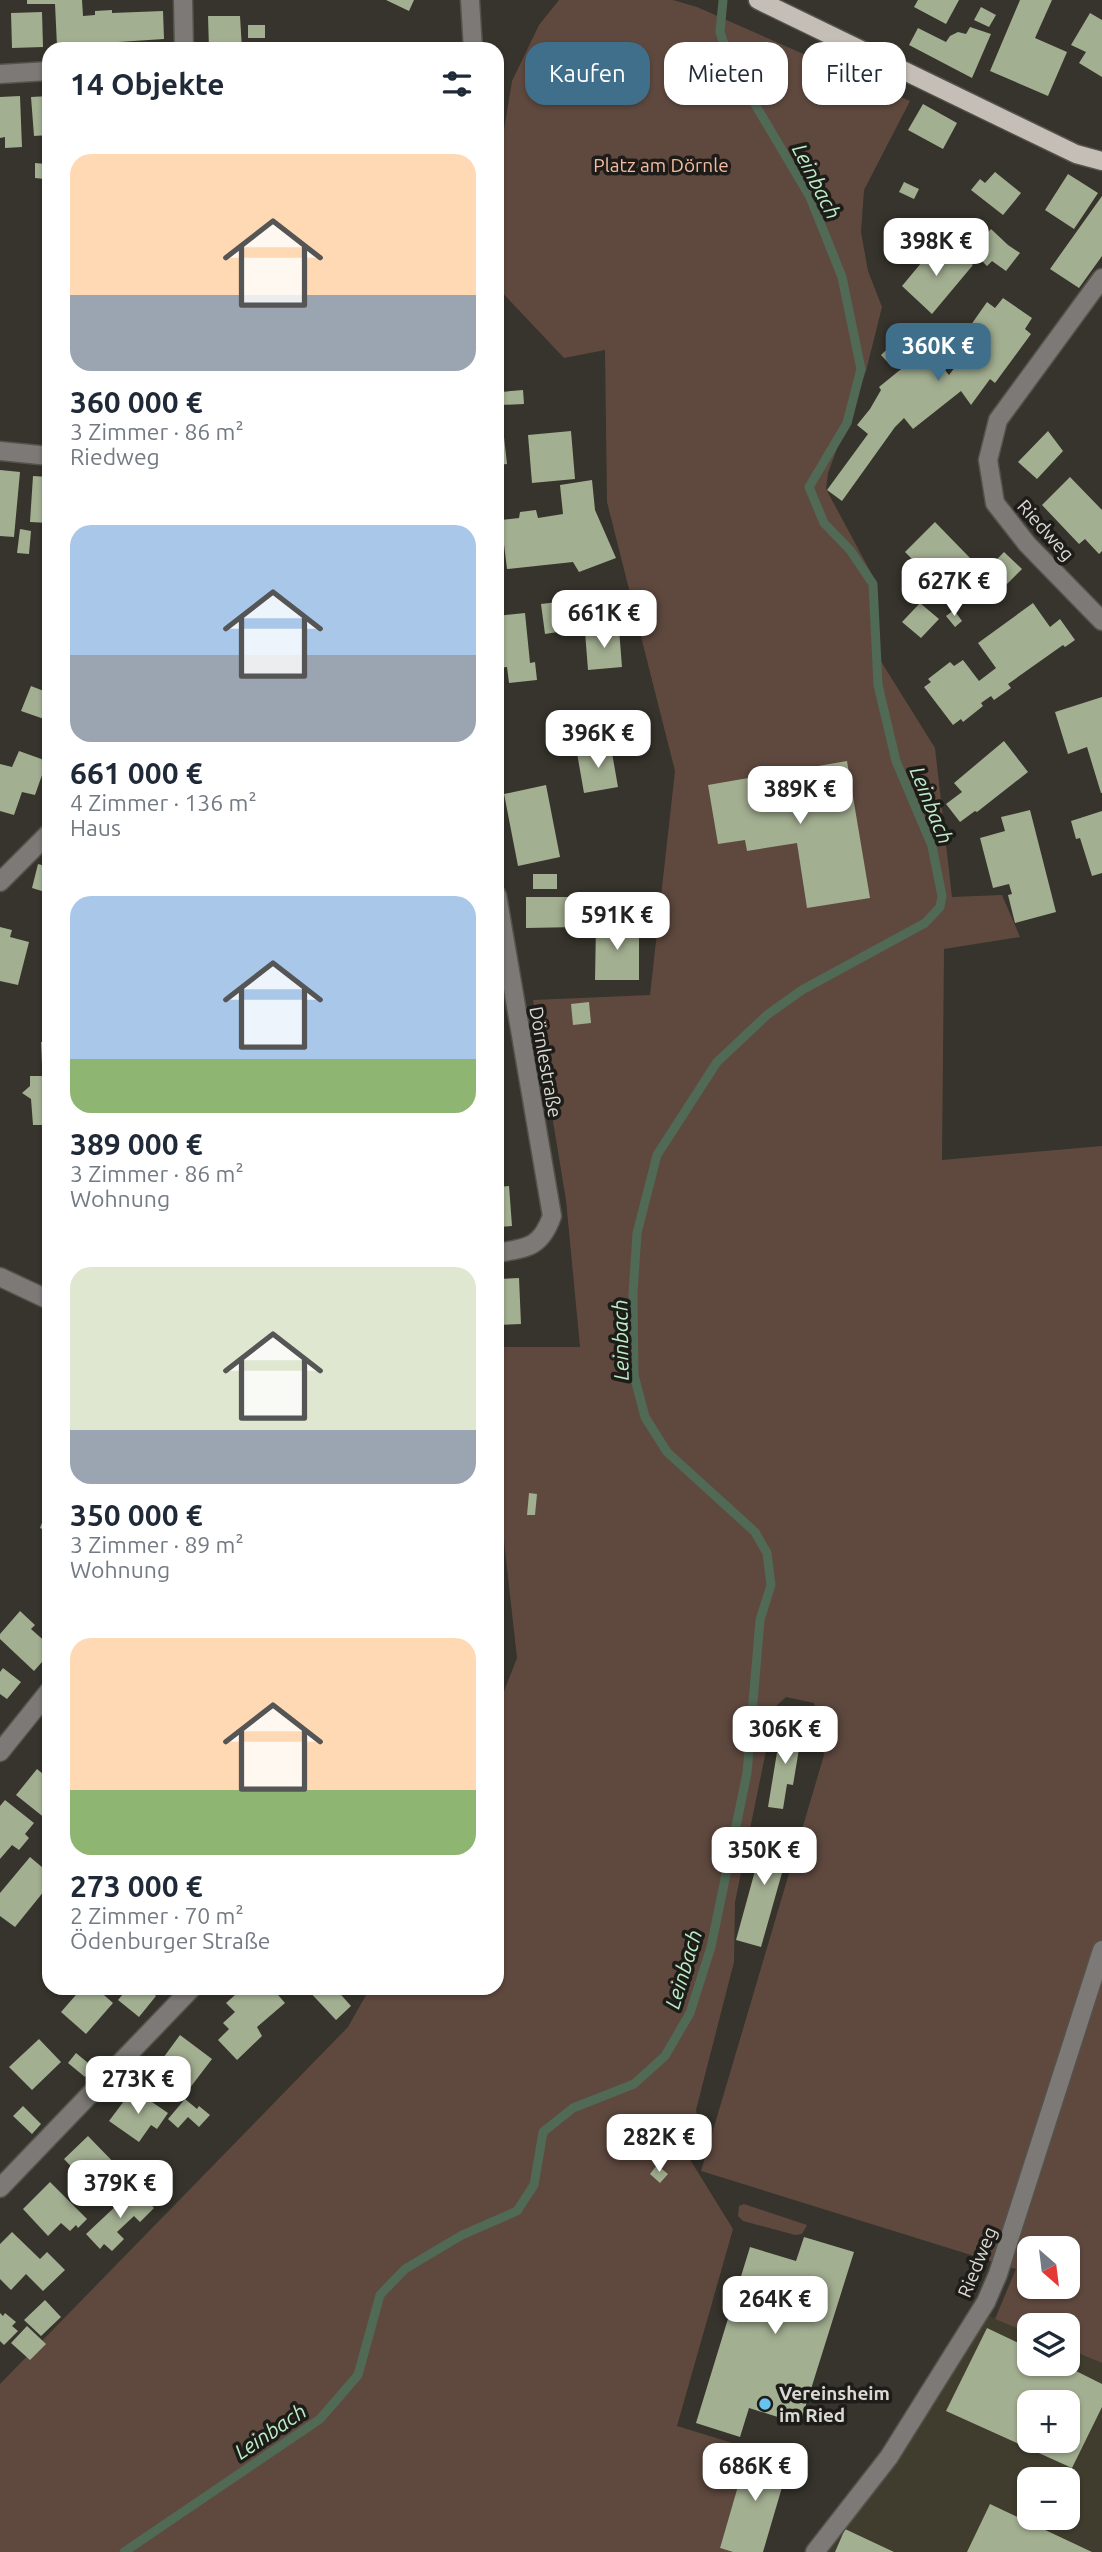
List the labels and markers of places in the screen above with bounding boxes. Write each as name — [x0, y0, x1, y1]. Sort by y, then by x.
pin: 398K € — [879, 218, 993, 278]
pin: 360K € — [881, 324, 995, 383]
pin: 627K € — [897, 558, 1011, 618]
pin: 661K € — [547, 590, 661, 650]
pin: 396K € — [541, 710, 655, 770]
pin: 389K € — [743, 766, 857, 826]
pin: 591K € — [560, 892, 674, 952]
pin: 306K € — [728, 1706, 842, 1766]
pin: 350K € — [707, 1828, 821, 1887]
pin: 273K € — [81, 2056, 195, 2116]
pin: 282K € — [602, 2114, 716, 2174]
pin: 379K € — [63, 2160, 177, 2220]
pin: 264K € — [718, 2276, 832, 2336]
place label: Vereinsheim im Ried — [779, 2382, 890, 2426]
marker: Vereinsheim im Ried — [757, 2396, 773, 2412]
pin: 686K € — [698, 2444, 812, 2503]

